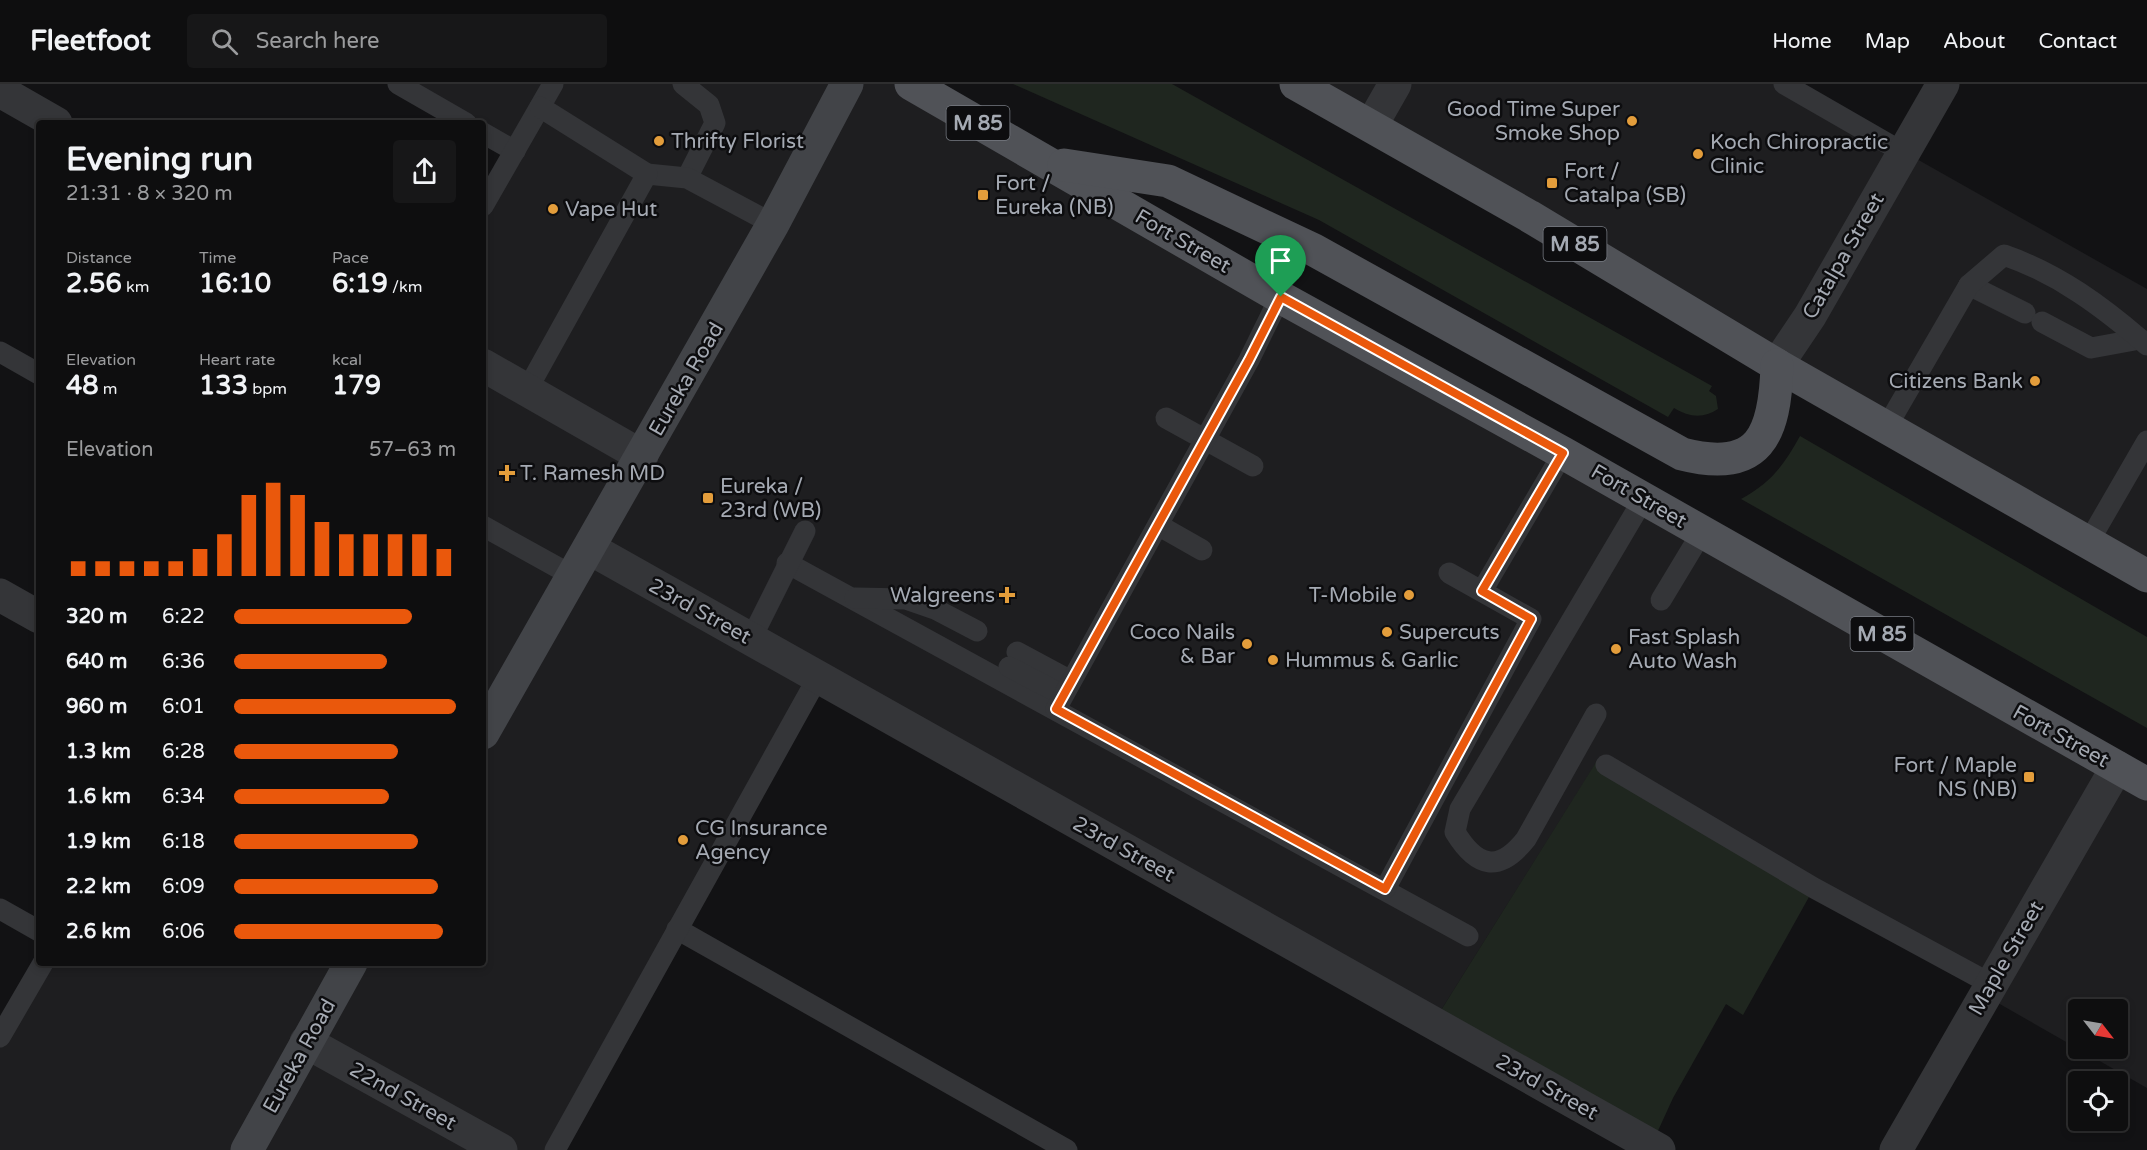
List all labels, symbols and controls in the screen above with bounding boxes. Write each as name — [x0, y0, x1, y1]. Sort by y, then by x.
search box — [187, 14, 607, 68]
text: Fleetfoot — [30, 24, 151, 58]
icon: search — [208, 25, 241, 58]
text: Search here — [256, 28, 379, 54]
text: Home — [1772, 29, 1832, 54]
text: Map — [1865, 29, 1910, 54]
text: About — [1943, 29, 2005, 54]
text: Contact — [2038, 29, 2117, 54]
place label: Good Time Super Smoke Shop — [1447, 97, 1620, 146]
road number: M 85 — [946, 106, 1010, 140]
marker: Good Time Super Smoke Shop — [1625, 114, 1639, 128]
place label: Thrifty Florist — [671, 129, 804, 154]
place label: Koch Chiropractic Clinic — [1710, 130, 1888, 179]
marker: Thrifty Florist — [652, 134, 666, 148]
text: Evening run — [66, 140, 253, 179]
button: share — [393, 140, 456, 203]
marker: Koch Chiropractic Clinic — [1691, 147, 1705, 161]
place label: Fort / Catalpa (SB) — [1564, 159, 1686, 208]
place label: Fort / Eureka (NB) — [995, 171, 1114, 220]
marker: Fort / Catalpa (SB) — [1545, 176, 1559, 190]
text: 21:31 · 8 × 320 m — [66, 182, 233, 206]
marker: Fort / Eureka (NB) — [976, 188, 990, 202]
street label: Catalpa Street — [1797, 189, 1890, 324]
place label: Vape Hut — [565, 197, 657, 222]
marker: Vape Hut — [546, 202, 560, 216]
street label: Fort Street — [1130, 204, 1235, 279]
road number: M 85 — [1544, 227, 1606, 261]
pin — [1255, 235, 1306, 297]
icon: arrive — [1264, 244, 1297, 277]
text: Distance — [66, 248, 132, 268]
text: Time — [199, 248, 236, 268]
text: Pace — [332, 248, 369, 268]
text: 2.56 — [66, 268, 122, 299]
text: 16:10 — [199, 268, 271, 299]
text: 6:19 — [332, 268, 388, 299]
text: km — [122, 277, 149, 297]
text: /km — [388, 277, 422, 297]
street label: Eureka Road — [644, 318, 729, 440]
text: Elevation — [66, 350, 136, 370]
text: Heart rate — [199, 350, 275, 370]
text: kcal — [332, 350, 362, 370]
place label: Citizens Bank — [1889, 369, 2023, 394]
text: 48 — [66, 370, 99, 401]
text: 133 — [199, 370, 248, 401]
text: 179 — [332, 370, 381, 401]
marker: Citizens Bank — [2028, 374, 2042, 388]
text: m — [99, 379, 118, 399]
text: bpm — [248, 379, 287, 399]
text: Elevation — [66, 438, 153, 462]
text: 57–63 m — [369, 438, 456, 462]
street label: Fort Street — [1586, 459, 1691, 534]
place label: T. Ramesh MD — [520, 461, 665, 486]
marker: T. Ramesh MD — [498, 464, 516, 482]
place label: Eureka / 23rd (WB) — [720, 474, 821, 523]
marker: Eureka / 23rd (WB) — [701, 491, 715, 505]
street label: 23rd Street — [644, 573, 755, 650]
place label: Walgreens — [890, 583, 995, 608]
place label: T-Mobile — [1309, 583, 1397, 608]
marker: Walgreens — [1000, 588, 1014, 602]
marker: T-Mobile — [1402, 588, 1416, 602]
text: 320 m — [66, 605, 127, 629]
text: 6:22 — [162, 605, 205, 629]
road number: M 85 — [1850, 617, 1914, 651]
place label: Coco Nails & Bar — [1129, 620, 1235, 669]
place label: Supercuts — [1399, 620, 1500, 645]
marker: Supercuts — [1380, 625, 1394, 639]
place label: Fast Splash Auto Wash — [1628, 625, 1740, 674]
marker: Coco Nails & Bar — [1240, 637, 1254, 651]
marker: Fast Splash Auto Wash — [1609, 642, 1623, 656]
place label: Hummus & Garlic — [1285, 648, 1458, 673]
text: 640 m — [66, 650, 127, 674]
text: 6:36 — [162, 650, 205, 674]
marker: Hummus & Garlic — [1266, 653, 1280, 667]
text: 960 m — [66, 695, 127, 719]
text: 6:01 — [162, 695, 205, 719]
street label: Fort Street — [2008, 700, 2113, 773]
text: 1.3 km — [66, 740, 131, 764]
text: 6:28 — [162, 740, 205, 764]
place label: Fort / Maple NS (NB) — [1894, 753, 2017, 802]
marker: Fort / Maple NS (NB) — [2022, 770, 2036, 784]
text: 1.6 km — [66, 785, 131, 809]
text: 6:34 — [162, 785, 205, 809]
street label: 23rd Street — [1068, 811, 1179, 888]
place label: CG Insurance Agency — [695, 816, 828, 865]
text: 1.9 km — [66, 830, 131, 854]
text: 6:18 — [162, 830, 205, 854]
marker: CG Insurance Agency — [676, 833, 690, 847]
text: 2.2 km — [66, 875, 131, 899]
text: 6:09 — [162, 875, 205, 899]
street label: Maple Street — [1964, 897, 2049, 1020]
text: 2.6 km — [66, 920, 131, 944]
text: 6:06 — [162, 920, 205, 944]
street label: Eureka Road — [258, 995, 341, 1118]
north arrow — [2068, 999, 2128, 1059]
map controls — [2068, 999, 2128, 1131]
street label: 23rd Street — [1491, 1049, 1602, 1126]
street label: 22nd Street — [345, 1057, 460, 1136]
button: locate — [2068, 1071, 2128, 1131]

